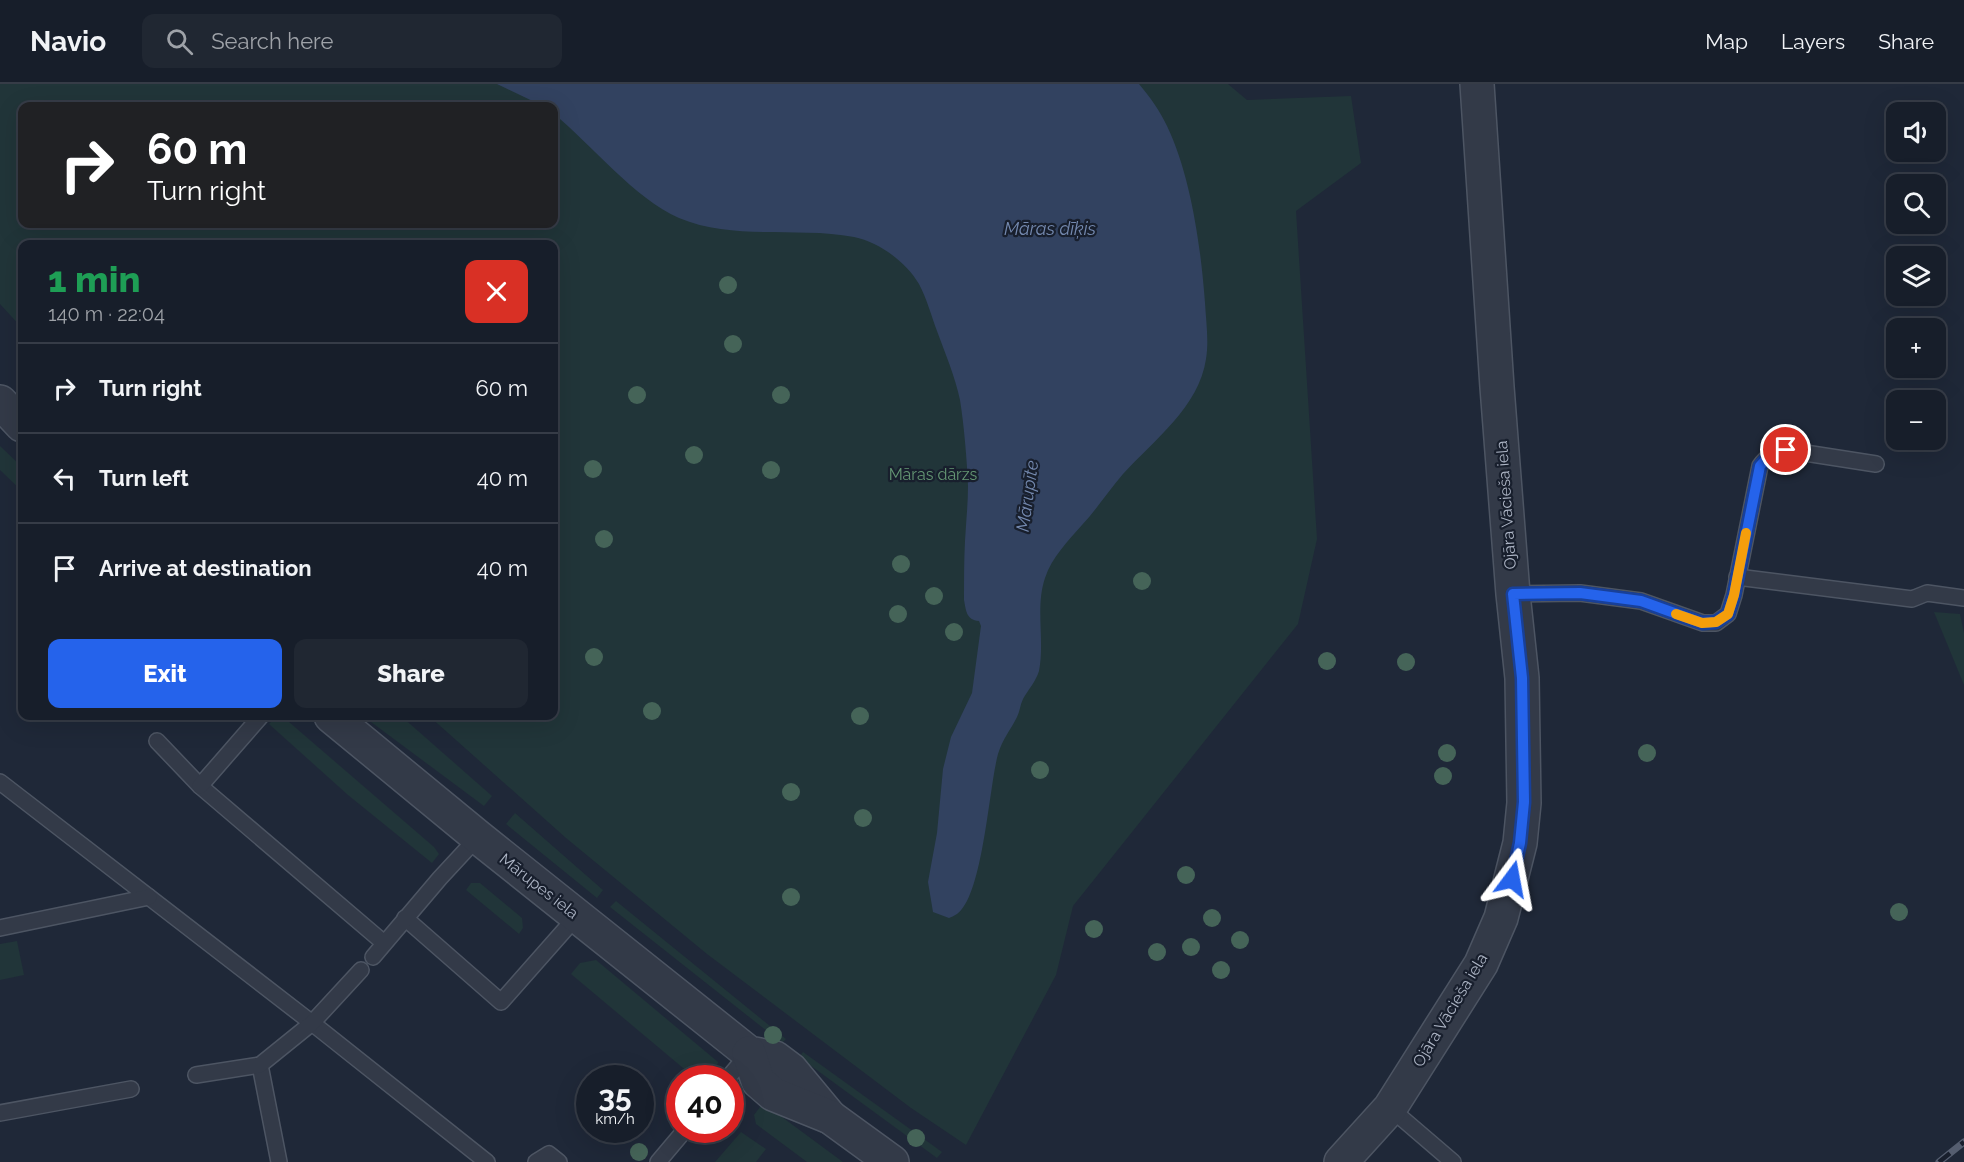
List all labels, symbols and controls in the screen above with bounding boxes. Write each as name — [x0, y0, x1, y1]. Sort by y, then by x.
search box — [142, 14, 562, 68]
text: Navio — [30, 25, 106, 58]
icon: search — [163, 25, 196, 58]
text: Search here — [211, 28, 333, 54]
text: Map — [1705, 29, 1748, 54]
text: Layers — [1781, 29, 1845, 54]
text: Share — [1878, 29, 1934, 54]
map controls — [1886, 102, 1946, 450]
button: sound — [1886, 102, 1946, 162]
text: 60 m — [147, 125, 247, 174]
icon: right — [48, 126, 126, 204]
button: search — [1886, 174, 1946, 234]
text: Turn right — [147, 175, 266, 206]
water label: Māras dīķis — [1004, 218, 1096, 239]
button: layers — [1886, 246, 1946, 306]
text: 1 min — [48, 258, 140, 300]
button: close — [465, 260, 528, 323]
text: 140 m · 22:04 — [48, 302, 165, 326]
button: + — [1886, 318, 1946, 378]
icon: right — [48, 372, 81, 405]
text: Turn right — [99, 375, 202, 401]
text: 60 m — [475, 375, 528, 401]
button: − — [1886, 390, 1946, 450]
pin — [1760, 424, 1811, 475]
icon: arrive — [1769, 433, 1802, 466]
street label: Ojāra Vācieša iela — [1492, 440, 1520, 570]
water label: Mārupīte — [1012, 459, 1042, 533]
icon: left — [48, 462, 81, 495]
text: Turn left — [99, 465, 189, 491]
text: 40 m — [477, 465, 528, 491]
park label: Māras dārzs — [889, 465, 978, 484]
icon: arrive — [48, 552, 81, 585]
text: Arrive at destination — [99, 555, 312, 581]
text: 40 m — [477, 555, 528, 581]
button: Exit — [48, 639, 282, 708]
button: Share — [294, 639, 528, 708]
position arrow — [1480, 847, 1544, 911]
street label: Mārupes iela — [496, 849, 582, 923]
street label: Ojāra Vācieša iela — [1409, 950, 1491, 1070]
speed limit sign: 40 — [666, 1065, 744, 1143]
text: 35 — [598, 1079, 632, 1114]
text: km/h — [595, 1110, 635, 1128]

